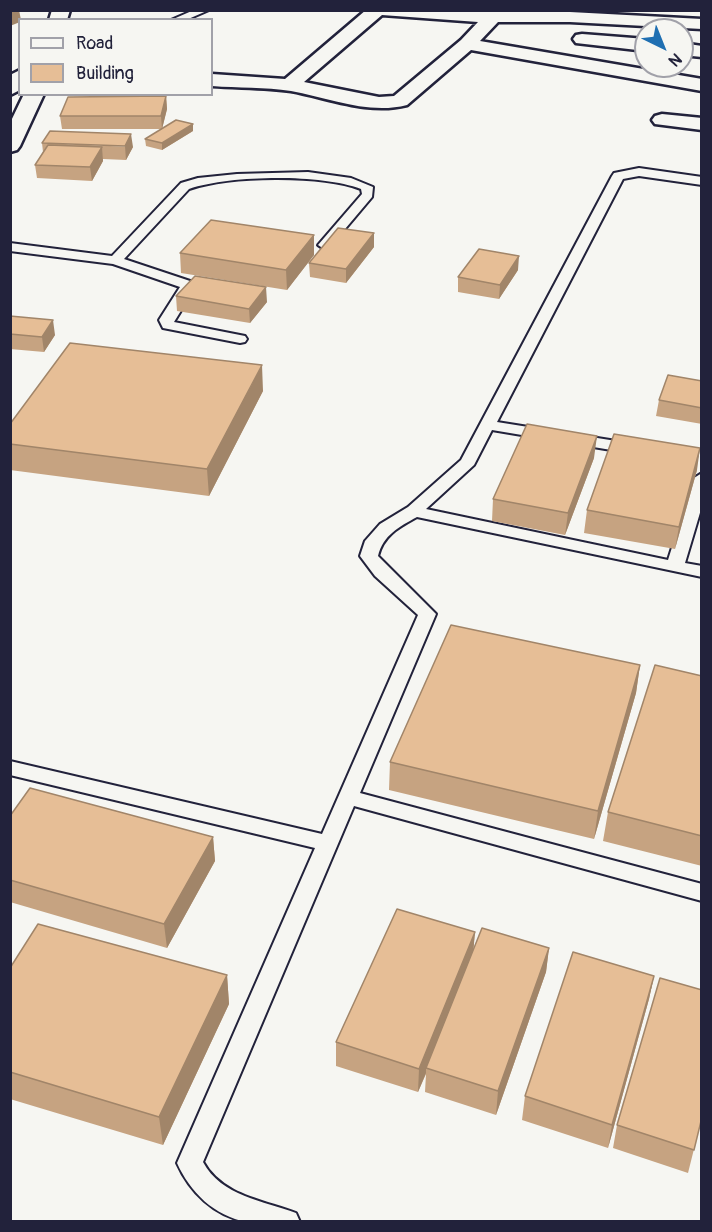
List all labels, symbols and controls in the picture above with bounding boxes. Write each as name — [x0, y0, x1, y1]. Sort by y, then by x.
legend — [18, 18, 213, 96]
north arrow — [634, 18, 694, 78]
text: Road — [76, 32, 113, 55]
text: N — [664, 49, 686, 71]
text: Building — [76, 62, 134, 85]

